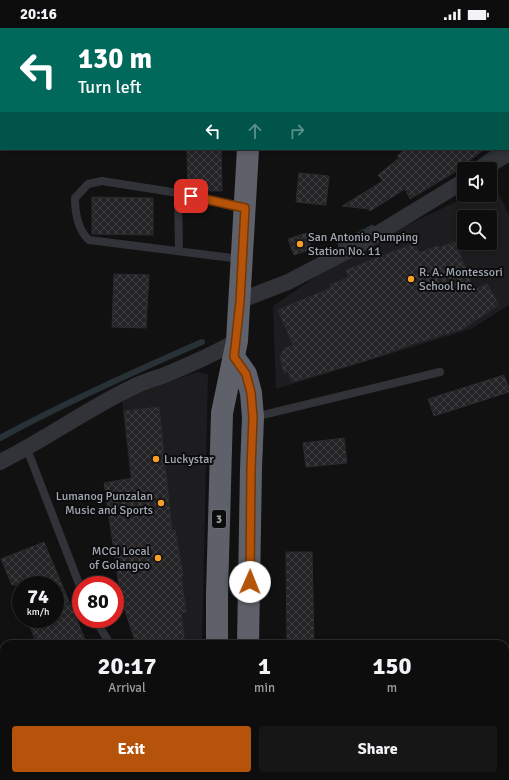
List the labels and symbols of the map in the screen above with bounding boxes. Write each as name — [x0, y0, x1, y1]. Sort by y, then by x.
pin — [174, 179, 208, 213]
place label: San Antonio Pumping Station No. 11 — [308, 230, 418, 259]
marker: San Antonio Pumping Station No. 11 — [295, 239, 305, 249]
place label: R. A. Montessori School Inc. — [419, 265, 503, 294]
marker: R. A. Montessori School Inc. — [406, 274, 416, 284]
place label: Luckystar — [164, 452, 214, 467]
marker: Luckystar — [151, 454, 161, 464]
place label: Lumanog Punzalan Music and Sports — [56, 489, 153, 518]
marker: Lumanog Punzalan Music and Sports — [156, 498, 166, 508]
road number: 3 — [212, 510, 226, 528]
place label: MCGI Local of Golangco — [89, 544, 150, 573]
marker: MCGI Local of Golangco — [153, 553, 163, 563]
position arrow — [229, 561, 271, 603]
speed limit sign: 80 — [72, 576, 124, 628]

